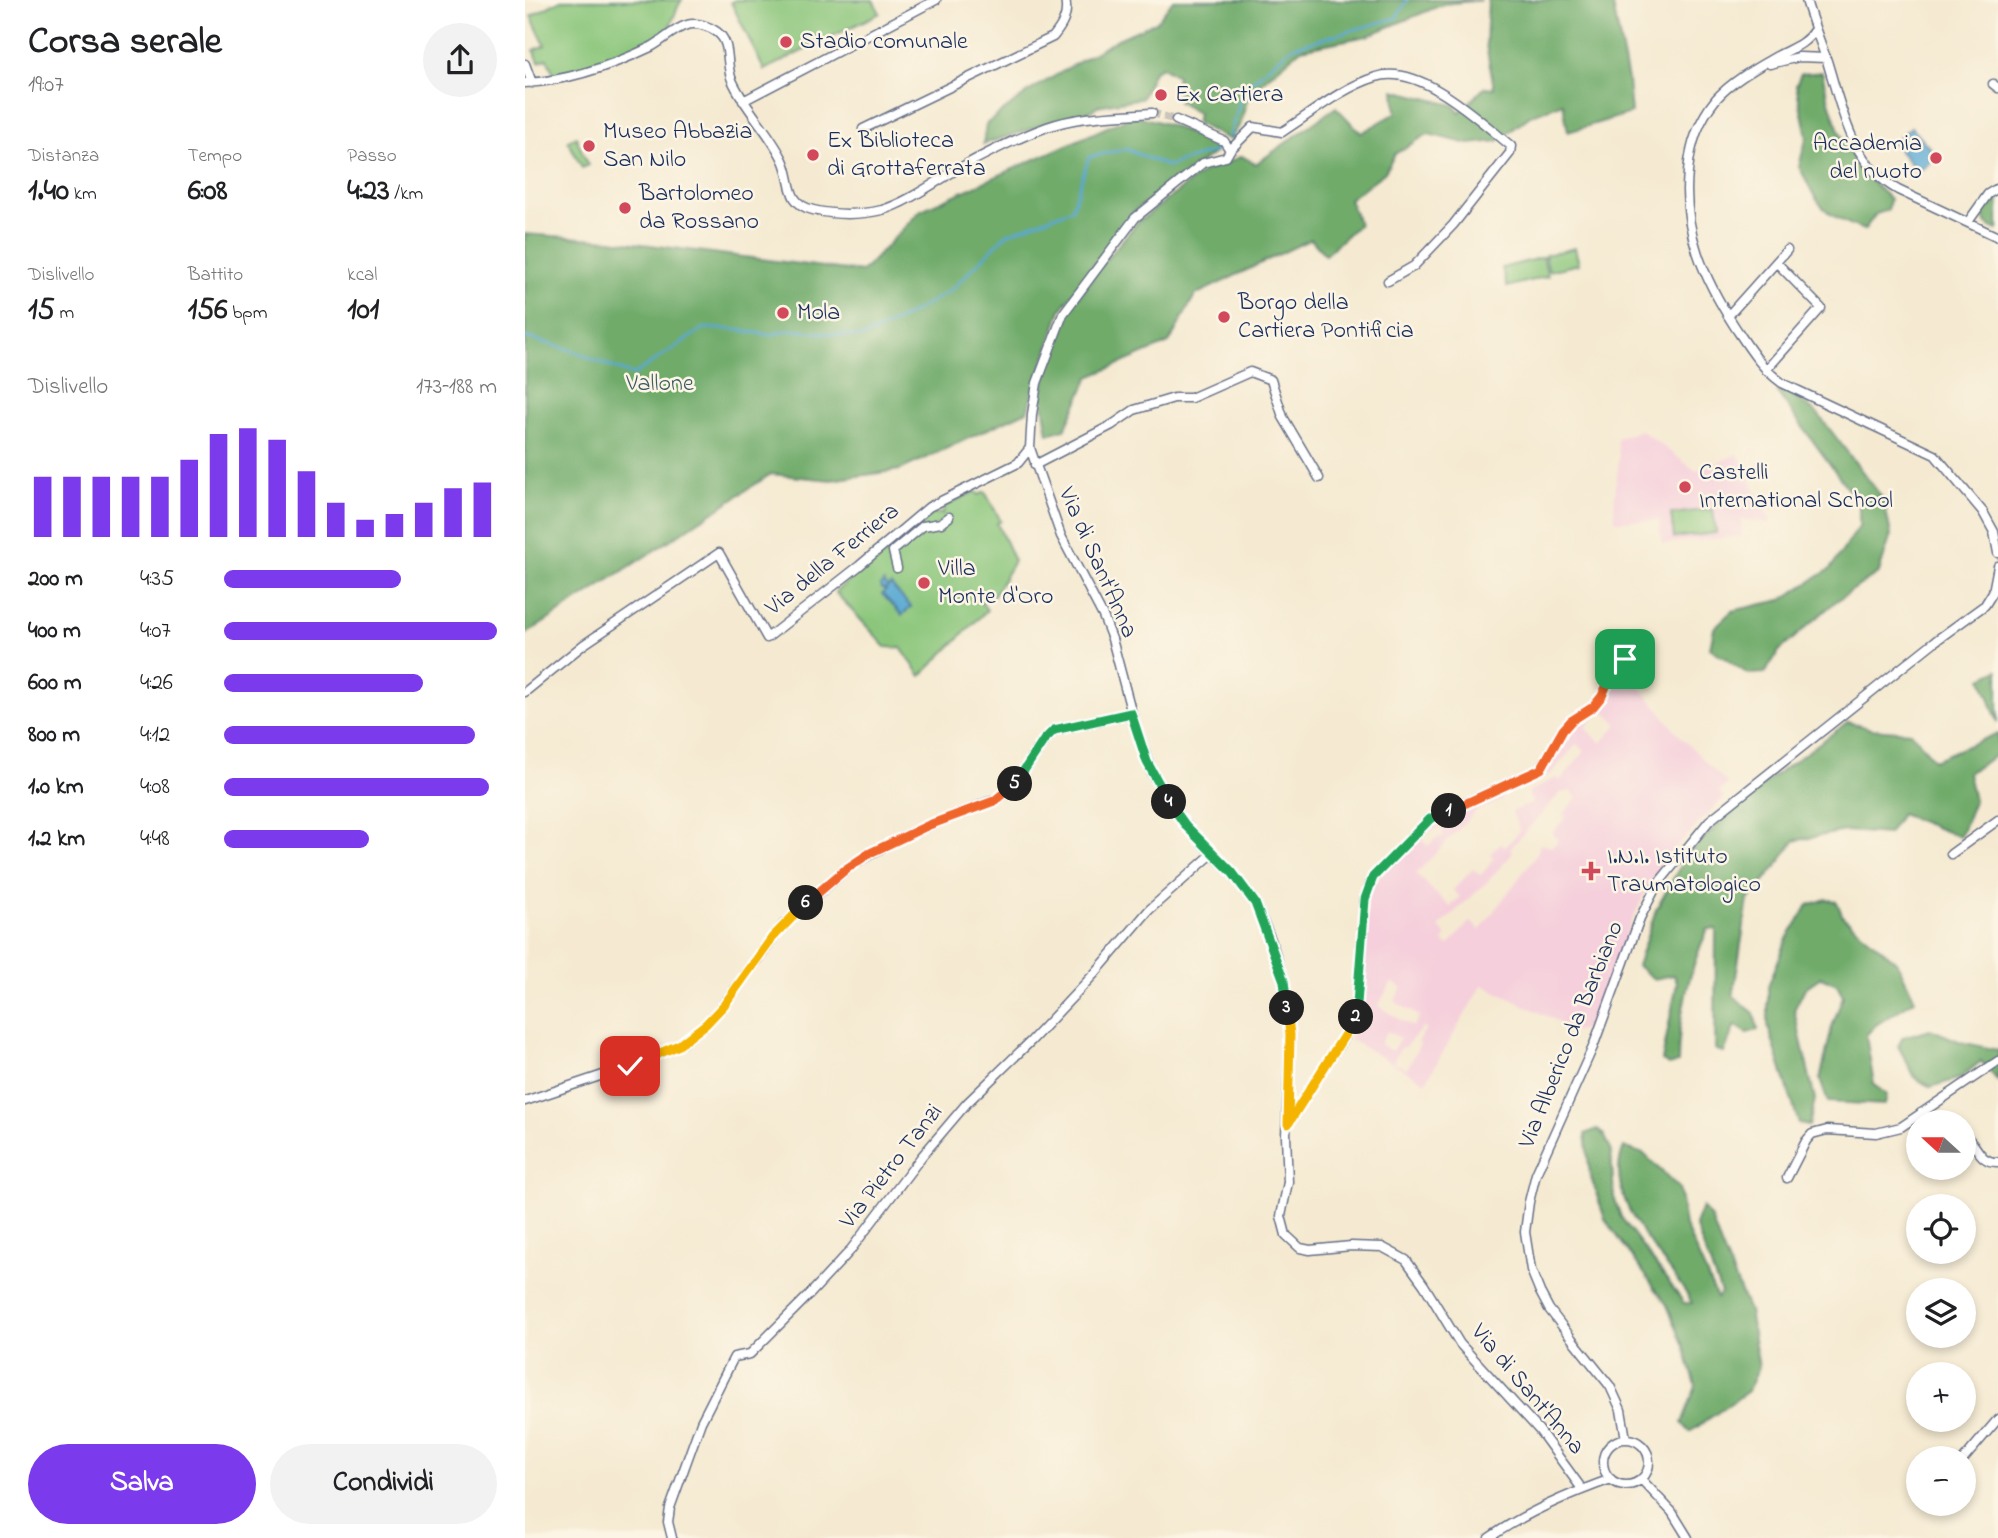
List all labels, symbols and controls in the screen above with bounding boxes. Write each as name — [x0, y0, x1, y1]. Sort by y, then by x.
text: Corsa serale — [28, 15, 222, 71]
button: share — [423, 23, 497, 97]
place label: Stadio comunale — [800, 25, 968, 60]
marker: Stadio comunale — [778, 34, 794, 50]
text: 19:07 — [28, 69, 64, 102]
place label: Ex Cartiera — [1175, 78, 1283, 113]
marker: Ex Cartiera — [1153, 87, 1169, 103]
place label: Museo Abbazia San Nilo — [603, 115, 752, 178]
place label: Ex Biblioteca di Grottaferrata — [827, 124, 986, 187]
place label: Accademia del nuoto — [1813, 127, 1922, 190]
marker: Museo Abbazia San Nilo — [581, 138, 597, 154]
text: Distanza — [28, 143, 99, 170]
text: Tempo — [188, 143, 242, 170]
text: Passo — [347, 143, 397, 170]
marker: Ex Biblioteca di Grottaferrata — [805, 147, 821, 163]
marker: Accademia del nuoto — [1928, 150, 1944, 166]
text: 1.40 — [28, 170, 69, 214]
text: 6:08 — [188, 170, 228, 214]
text: 4:23 — [347, 170, 390, 214]
place label: Bartolomeo da Rossano — [638, 177, 759, 240]
text: km — [69, 181, 97, 208]
text: /km — [390, 181, 423, 208]
marker: Bartolomeo da Rossano — [617, 200, 633, 216]
text: Dislivello — [28, 262, 94, 289]
text: Battito — [188, 262, 243, 289]
text: kcal — [347, 262, 378, 289]
place label: Borgo della Cartiera Pontificia — [1237, 286, 1414, 349]
text: 15 — [28, 289, 55, 333]
text: 156 — [188, 289, 228, 333]
text: 101 — [347, 289, 379, 333]
place label: Mola — [797, 296, 840, 331]
text: m — [55, 300, 74, 327]
text: bpm — [228, 300, 267, 327]
marker: Mola — [775, 305, 791, 321]
marker: Borgo della Cartiera Pontificia — [1216, 309, 1232, 325]
park label: Vallone — [625, 367, 694, 402]
text: Dislivello — [28, 371, 108, 404]
text: 173–188 m — [416, 371, 497, 404]
place label: Castelli International School — [1699, 456, 1893, 519]
marker: Castelli International School — [1677, 479, 1693, 495]
street label: Via di Sant'Anna — [1048, 481, 1146, 644]
street label: Via della Ferriera — [758, 495, 908, 626]
place label: Villa Monte d'Oro — [937, 552, 1053, 615]
text: 200 m — [28, 563, 83, 596]
text: 4:35 — [140, 563, 174, 596]
marker: Villa Monte d'Oro — [916, 575, 932, 591]
text: 400 m — [28, 615, 81, 648]
text: 4:07 — [140, 615, 171, 648]
pin — [1595, 629, 1655, 689]
icon: arrive — [1606, 640, 1644, 678]
text: 600 m — [28, 667, 82, 700]
text: 4:26 — [140, 667, 173, 700]
text: 800 m — [28, 719, 80, 752]
text: 4:12 — [140, 719, 170, 752]
pin: 5 — [997, 766, 1033, 802]
text: 5 — [1009, 770, 1020, 797]
text: 1.0 km — [28, 771, 84, 804]
text: 4:08 — [140, 771, 170, 804]
pin: 4 — [1151, 784, 1187, 820]
text: 4 — [1165, 788, 1172, 815]
pin: 1 — [1431, 794, 1467, 828]
text: 1 — [1445, 797, 1452, 824]
text: 1.2 km — [28, 823, 85, 856]
text: 4:48 — [140, 823, 170, 856]
place label: I.N.I. Istituto Traumatologico — [1607, 840, 1761, 903]
marker: I.N.I. Istituto Traumatologico — [1581, 861, 1601, 881]
pin: 6 — [789, 886, 823, 920]
text: 6 — [801, 889, 810, 916]
street label: Via Alberico da Barbiano — [1510, 916, 1634, 1155]
pin: 3 — [1269, 990, 1305, 1026]
text: 3 — [1283, 994, 1290, 1021]
pin: 2 — [1339, 1000, 1373, 1034]
text: 2 — [1351, 1003, 1360, 1030]
pin — [600, 1036, 660, 1096]
icon: check — [611, 1047, 649, 1085]
street label: Via Pietro Tanzi — [831, 1097, 952, 1238]
north arrow — [1906, 1110, 1976, 1180]
map controls — [1906, 1110, 1976, 1516]
button: locate — [1906, 1194, 1976, 1264]
button: layers — [1906, 1278, 1976, 1348]
street label: Via di Sant'Anna — [1461, 1316, 1592, 1463]
button: + — [1906, 1362, 1976, 1432]
button: Salva — [28, 1444, 256, 1524]
button: Condividi — [270, 1444, 497, 1524]
button: − — [1906, 1446, 1976, 1516]

